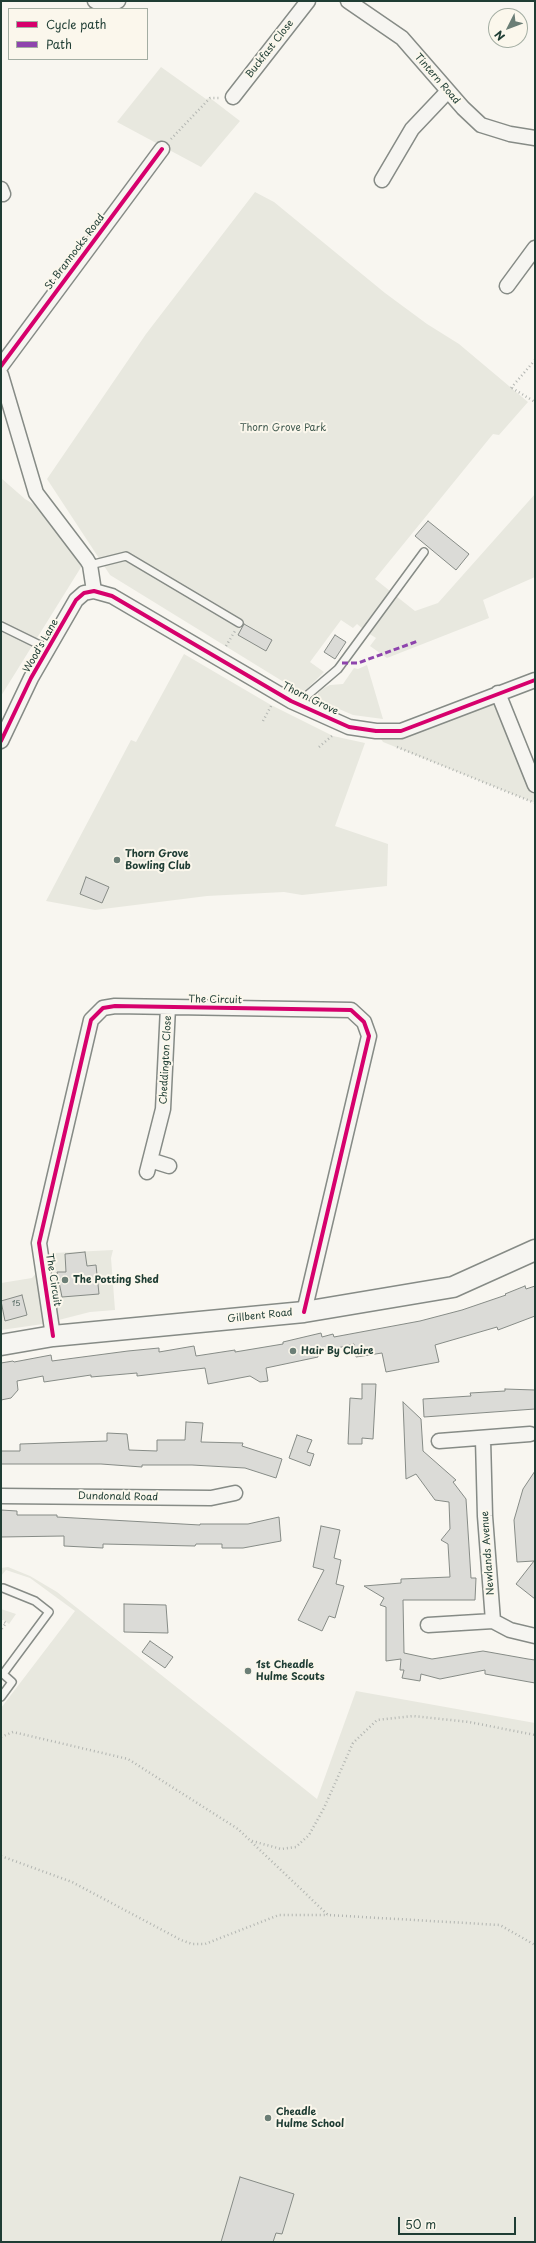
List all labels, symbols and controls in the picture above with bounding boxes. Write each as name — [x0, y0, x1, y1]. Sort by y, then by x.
legend — [8, 8, 148, 60]
north arrow — [488, 8, 528, 48]
text: Cycle path — [46, 15, 107, 33]
street label: Buckfast Close — [244, 18, 296, 80]
text: N — [490, 27, 509, 45]
text: Path — [46, 35, 72, 53]
street label: Tintern Road — [412, 51, 462, 107]
street label: St Brannocks Road — [43, 212, 107, 292]
park label: Thorn Grove Park — [240, 422, 326, 434]
street label: Wood's Lane — [21, 617, 61, 675]
street label: Thorn Grove — [280, 680, 340, 718]
place label: Thorn Grove Bowling Club — [125, 848, 191, 872]
marker: Thorn Grove Bowling Club — [112, 855, 122, 865]
street label: The Circuit — [188, 994, 242, 1006]
street label: Cheddington Close — [158, 1015, 174, 1105]
street label: The Circuit — [43, 1253, 63, 1307]
place label: The Potting Shed — [73, 1274, 159, 1286]
marker: The Potting Shed — [60, 1275, 70, 1285]
house number: 15 — [12, 1299, 20, 1309]
street label: Gillbent Road — [227, 1307, 293, 1325]
place label: Hair By Claire — [301, 1345, 373, 1357]
marker: Hair By Claire — [288, 1346, 298, 1356]
street label: Dundonald Road — [78, 1490, 158, 1504]
street label: Newlands Avenue — [479, 1510, 497, 1596]
place label: 1st Cheadle Hulme Scouts — [256, 1659, 325, 1682]
marker: 1st Cheadle Hulme Scouts — [243, 1666, 253, 1676]
place label: Cheadle Hulme School — [276, 2106, 344, 2130]
marker: Cheadle Hulme School — [263, 2113, 273, 2123]
scale bar — [400, 2209, 518, 2235]
text: 50 m — [405, 2215, 436, 2233]

